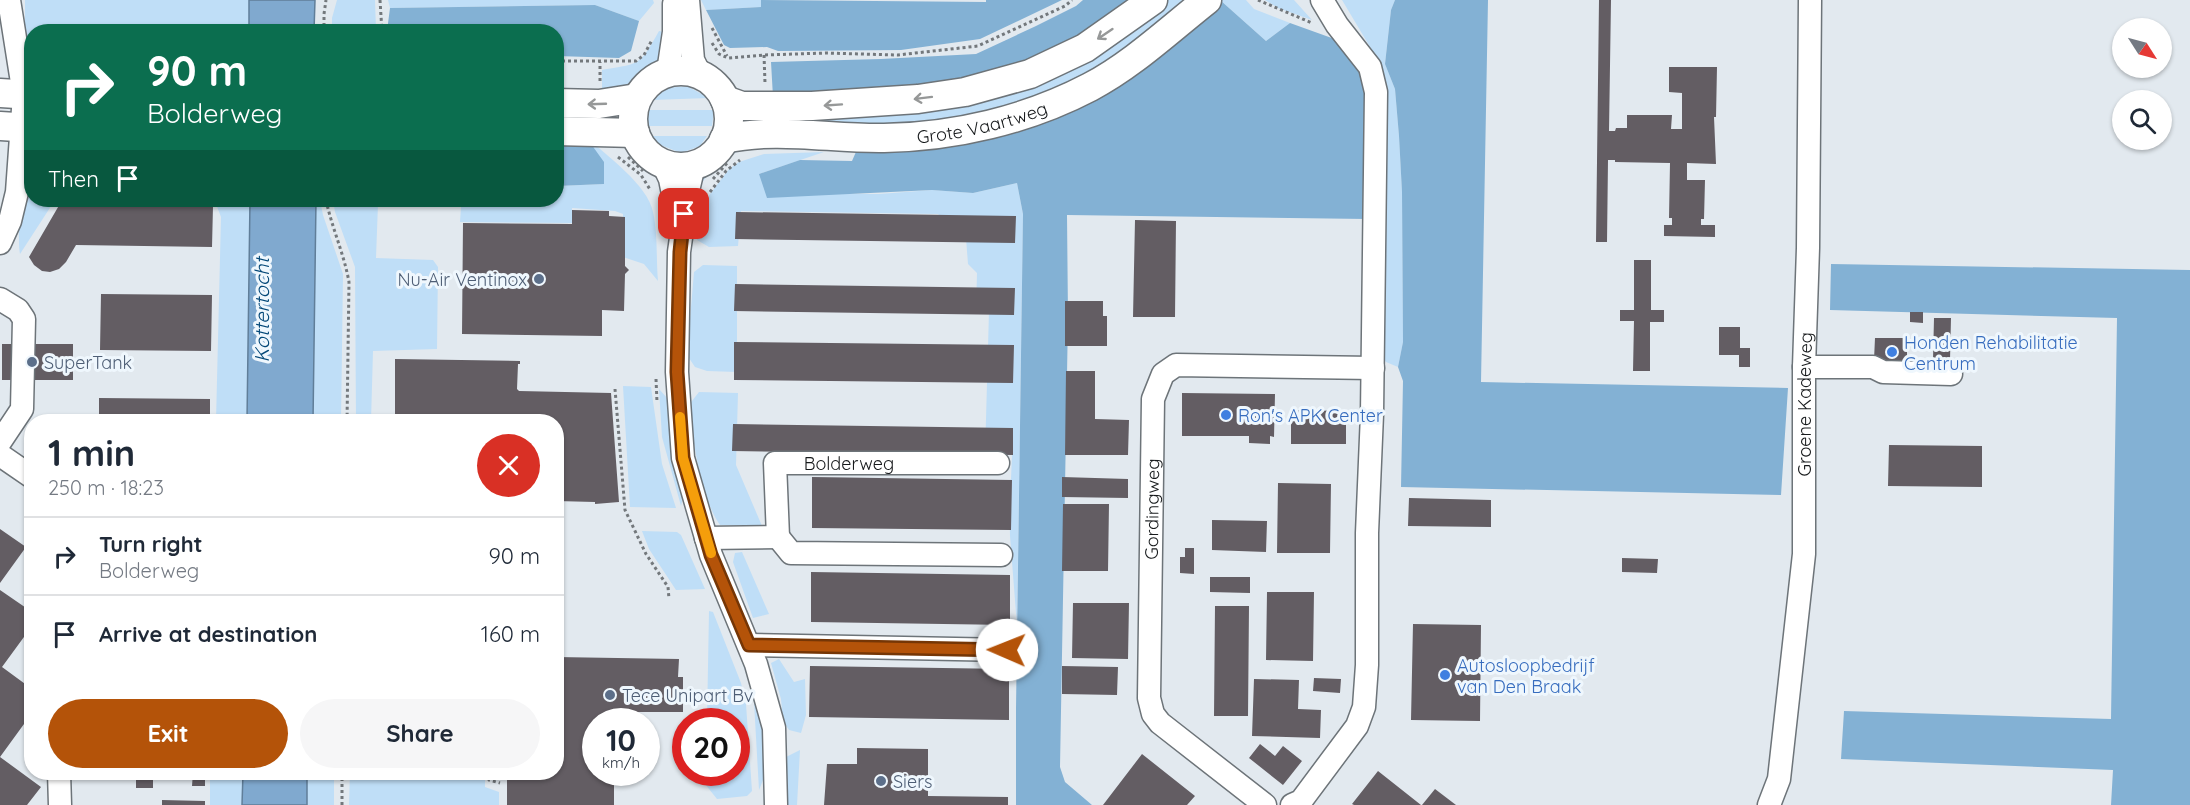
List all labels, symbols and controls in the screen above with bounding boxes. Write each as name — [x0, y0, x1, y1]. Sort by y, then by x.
north arrow — [2112, 18, 2172, 78]
map controls — [2112, 18, 2172, 150]
one-way arrow — [1098, 28, 1114, 40]
text: 90 m — [147, 44, 247, 97]
icon: right — [48, 48, 126, 126]
button: search — [2112, 90, 2172, 150]
one-way arrow — [914, 93, 934, 104]
text: Bolderweg — [147, 96, 282, 130]
street label: Grote Vaartweg — [916, 96, 1050, 148]
one-way arrow — [588, 98, 608, 110]
one-way arrow — [823, 99, 843, 110]
icon: arrive — [111, 162, 144, 195]
text: Then — [48, 165, 99, 193]
pin — [658, 188, 709, 239]
icon: arrive — [667, 197, 700, 230]
water label: Kottertocht — [249, 255, 274, 362]
place label: Nu-Air Ventinox — [397, 268, 527, 291]
marker: Nu-Air Ventinox — [532, 272, 546, 286]
place label: Honden Rehabilitatie Centrum — [1904, 331, 2078, 375]
street label: Groene Kadeweg — [1793, 332, 1817, 477]
marker: Honden Rehabilitatie Centrum — [1885, 345, 1899, 359]
place label: SuperTank — [44, 351, 132, 374]
marker: SuperTank — [25, 355, 39, 369]
place label: Ron's APK Center — [1238, 404, 1383, 427]
marker: Ron's APK Center — [1219, 408, 1233, 422]
text: 1 min — [48, 430, 135, 475]
button: close — [477, 434, 540, 497]
street label: Bolderweg — [804, 452, 894, 475]
street label: Gordingweg — [1139, 458, 1164, 560]
text: 250 m · 18:23 — [48, 475, 164, 500]
text: Turn right — [99, 530, 203, 558]
icon: right — [48, 540, 81, 573]
text: 90 m — [489, 542, 540, 570]
text: Bolderweg — [99, 558, 199, 583]
icon: arrive — [48, 618, 81, 651]
position arrow — [975, 618, 1039, 682]
text: Arrive at destination — [99, 620, 317, 648]
text: 160 m — [481, 620, 540, 648]
place label: Autosloopbedrijf van Den Braak — [1457, 654, 1595, 698]
marker: Autosloopbedrijf van Den Braak — [1438, 668, 1452, 682]
place label: Tece Unipart Bv — [622, 684, 753, 707]
marker: Tece Unipart Bv — [603, 688, 617, 702]
button: Exit — [48, 699, 288, 768]
button: Share — [300, 699, 540, 768]
speed limit sign: 20 — [672, 708, 750, 786]
text: 10 — [606, 721, 636, 759]
text: km/h — [602, 753, 640, 772]
place label: Siers — [893, 770, 933, 793]
marker: Siers — [874, 774, 888, 788]

